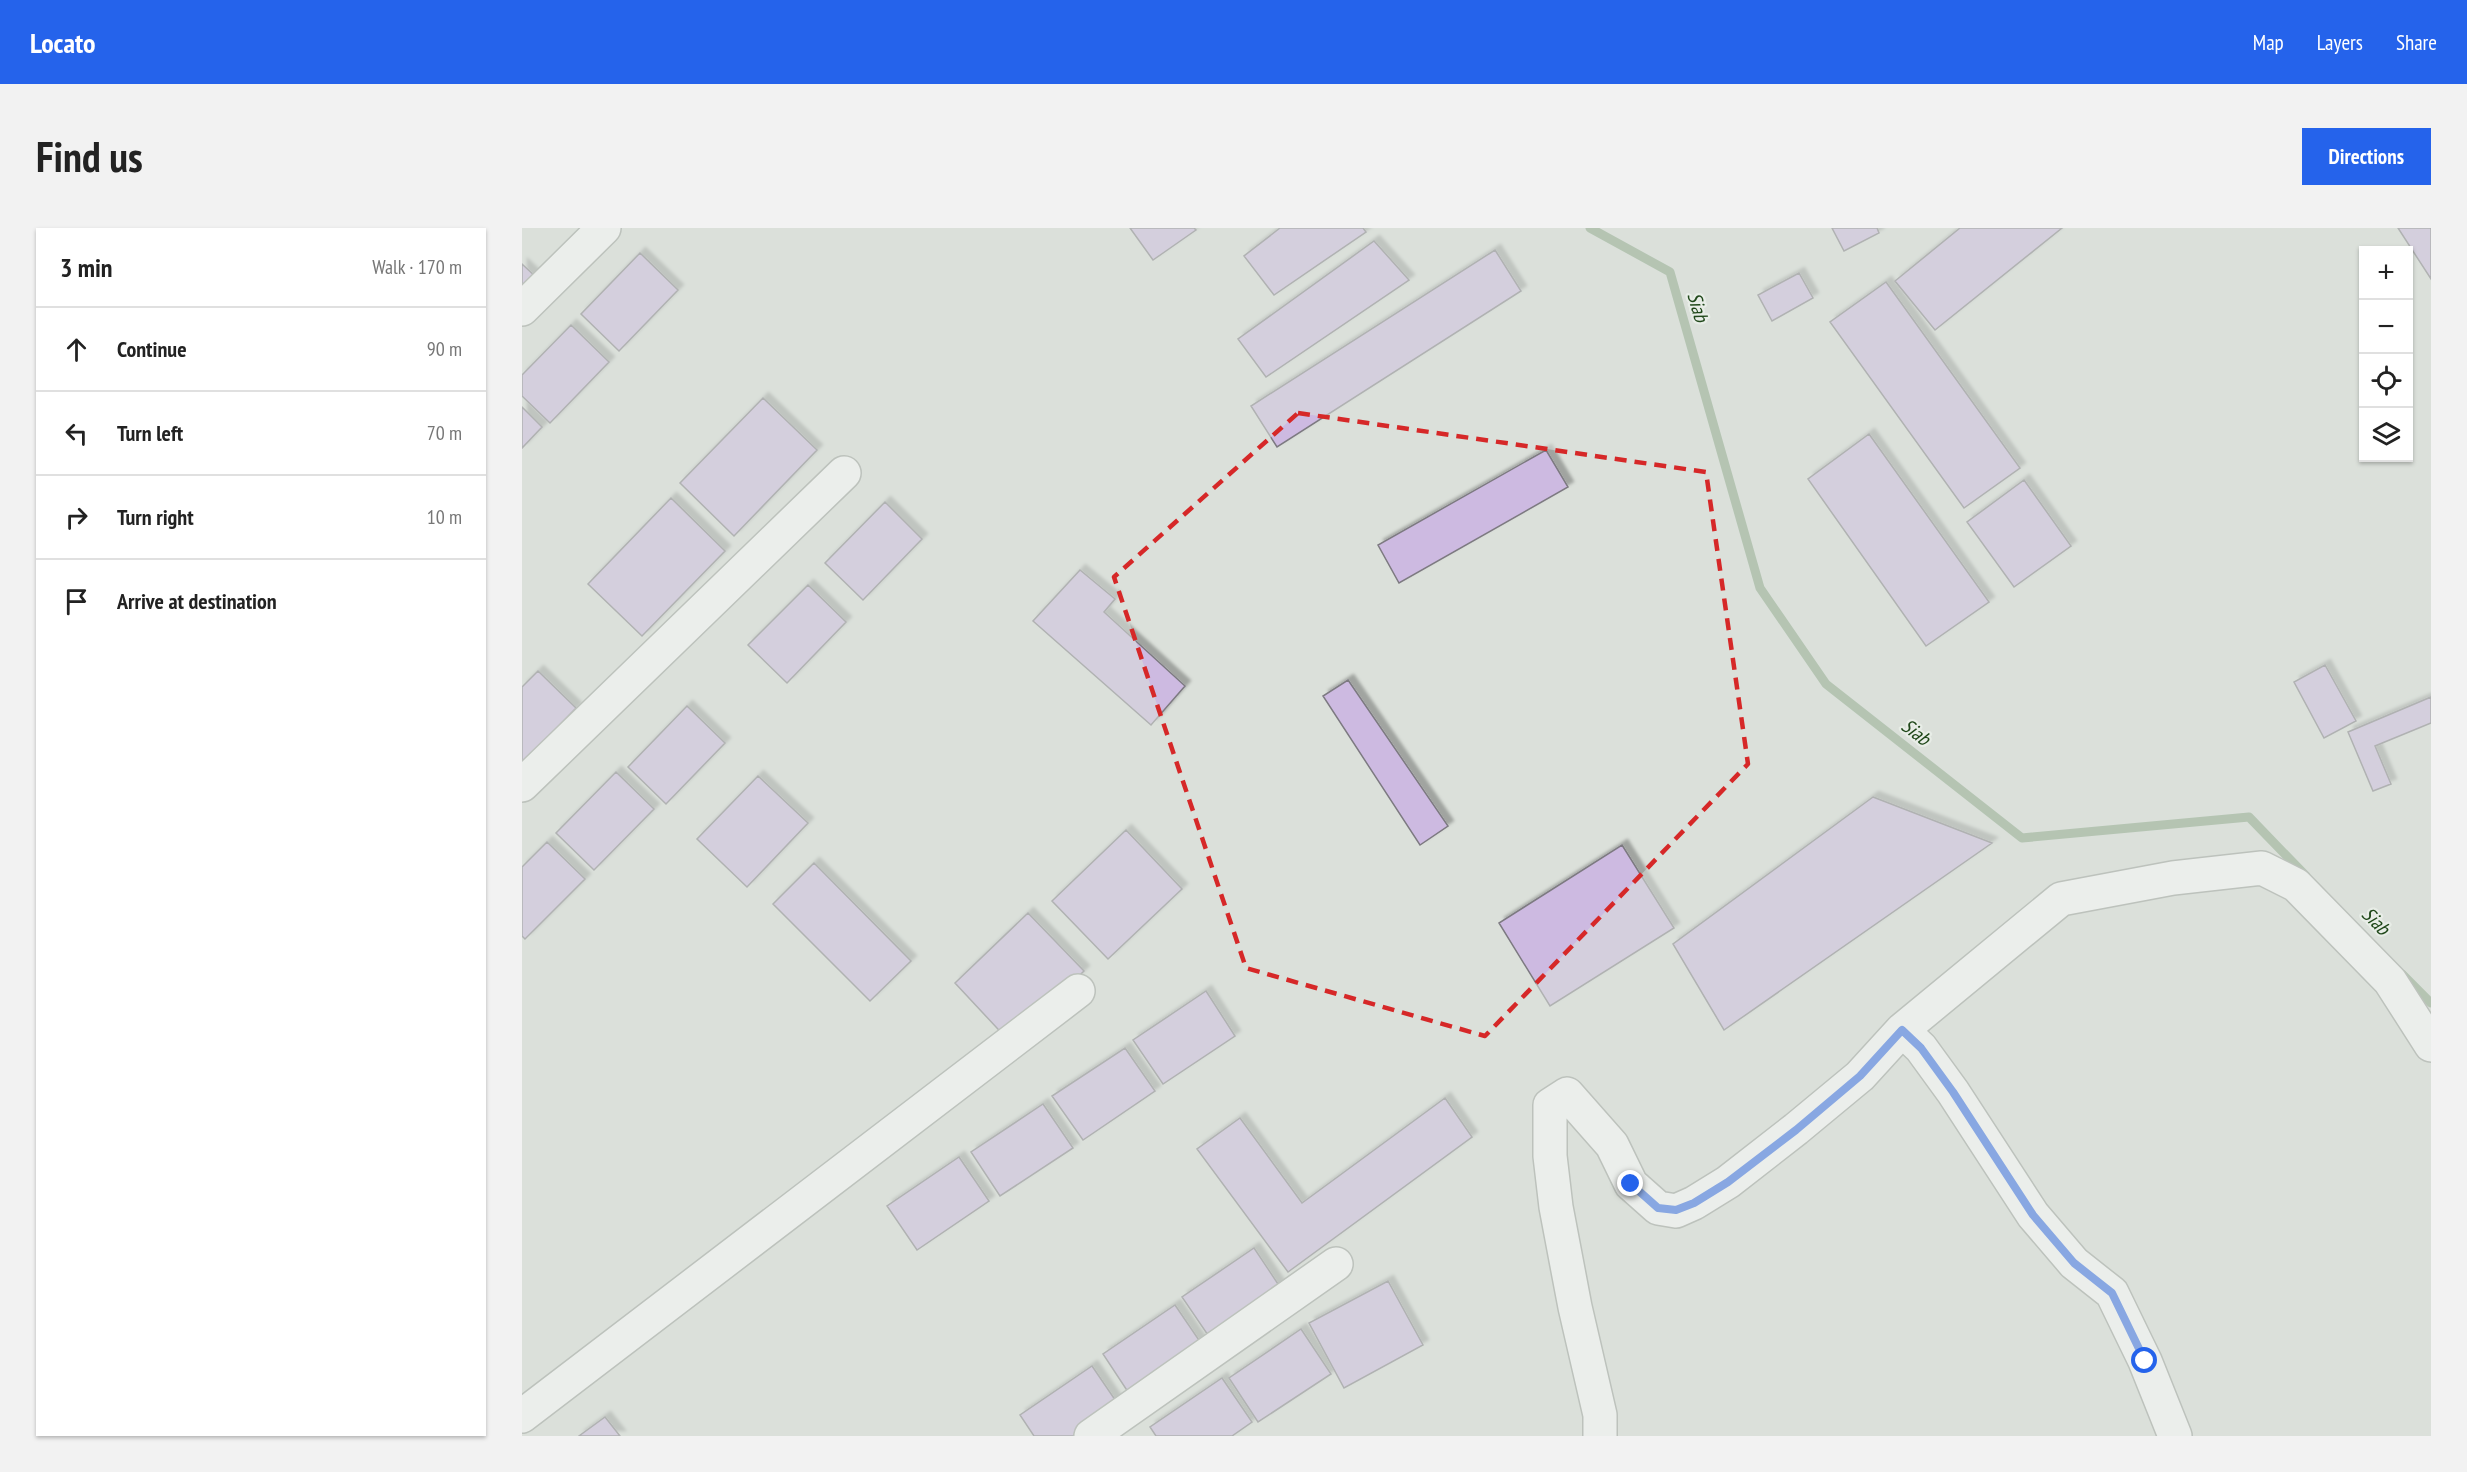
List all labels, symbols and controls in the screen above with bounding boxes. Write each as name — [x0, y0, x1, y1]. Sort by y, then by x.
text: Locato — [30, 24, 96, 61]
text: Map — [2253, 29, 2284, 56]
text: Layers — [2317, 29, 2363, 56]
text: Share — [2396, 29, 2437, 56]
button: Directions — [2302, 128, 2431, 185]
text: Find us — [36, 129, 143, 184]
map controls — [2359, 246, 2413, 462]
button: + — [2359, 246, 2413, 300]
text: 3 min — [60, 251, 113, 284]
text: Walk · 170 m — [372, 254, 462, 280]
water label: Siab — [1681, 289, 1715, 326]
button: − — [2359, 300, 2413, 354]
icon: ahead — [60, 333, 93, 366]
text: Continue — [117, 335, 187, 363]
text: 90 m — [427, 336, 462, 362]
button: locate — [2359, 354, 2413, 408]
button: layers — [2359, 408, 2413, 462]
icon: left — [60, 417, 93, 450]
text: Turn left — [117, 419, 183, 447]
text: 70 m — [427, 420, 462, 446]
icon: right — [60, 501, 93, 534]
text: Turn right — [117, 503, 194, 531]
text: 10 m — [427, 504, 462, 530]
icon: arrive — [60, 585, 93, 618]
text: Arrive at destination — [117, 587, 277, 615]
water label: Siab — [1896, 713, 1937, 752]
water label: Siab — [2356, 901, 2397, 942]
route end — [1617, 1170, 1643, 1196]
route start — [2131, 1347, 2157, 1373]

